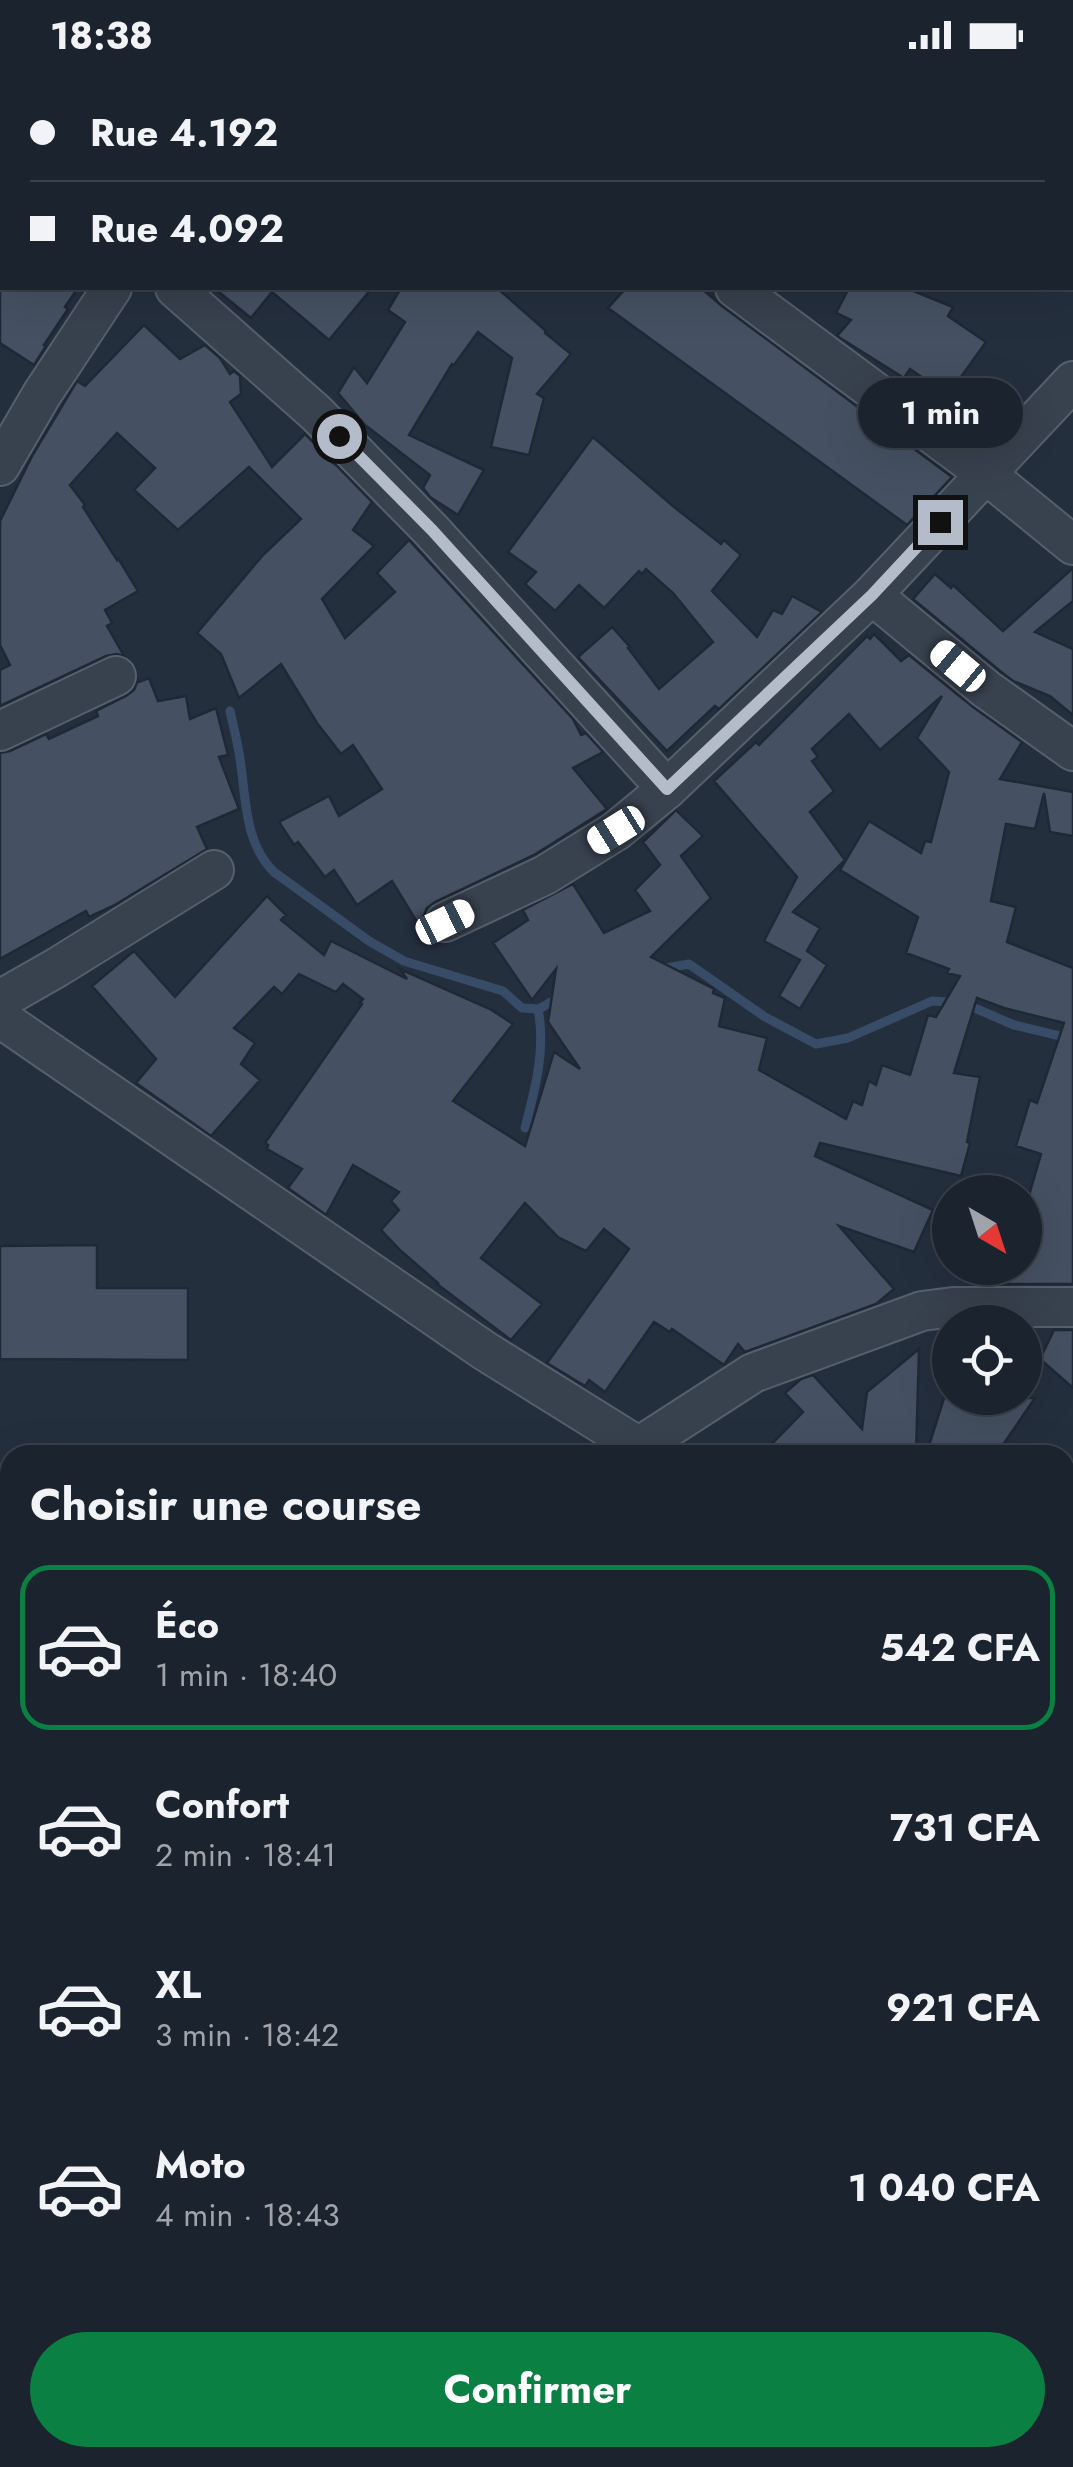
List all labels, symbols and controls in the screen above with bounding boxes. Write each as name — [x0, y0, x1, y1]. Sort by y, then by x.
text: 18:38 — [50, 8, 153, 63]
text: Rue 4.192 — [90, 105, 278, 160]
text: Rue 4.092 — [90, 201, 284, 256]
callout: 1 min — [858, 377, 1022, 447]
text: 1 min — [901, 390, 980, 436]
route start — [317, 414, 362, 459]
route end — [918, 500, 963, 545]
car — [925, 635, 991, 697]
car — [583, 801, 649, 859]
car — [411, 895, 479, 949]
north arrow — [932, 1175, 1042, 1285]
map controls — [932, 1175, 1042, 1415]
button: locate — [932, 1305, 1042, 1415]
text: Choisir une course — [30, 1472, 422, 1537]
text: Éco — [155, 1597, 219, 1652]
icon: car — [35, 1603, 125, 1693]
text: 542 CFA — [880, 1620, 1040, 1675]
text: 1 min · 18:40 — [155, 1652, 337, 1698]
text: Confort — [155, 1777, 289, 1832]
icon: car — [35, 1783, 125, 1873]
text: 731 CFA — [890, 1800, 1040, 1855]
text: 2 min · 18:41 — [155, 1832, 336, 1878]
text: XL — [155, 1957, 201, 2012]
icon: car — [35, 1963, 125, 2053]
text: 921 CFA — [886, 1980, 1040, 2035]
text: 3 min · 18:42 — [155, 2012, 339, 2058]
text: Moto — [155, 2137, 246, 2192]
icon: car — [35, 2143, 125, 2233]
text: 1 040 CFA — [848, 2160, 1040, 2215]
text: 4 min · 18:43 — [155, 2192, 340, 2238]
button: Confirmer — [30, 2332, 1045, 2447]

